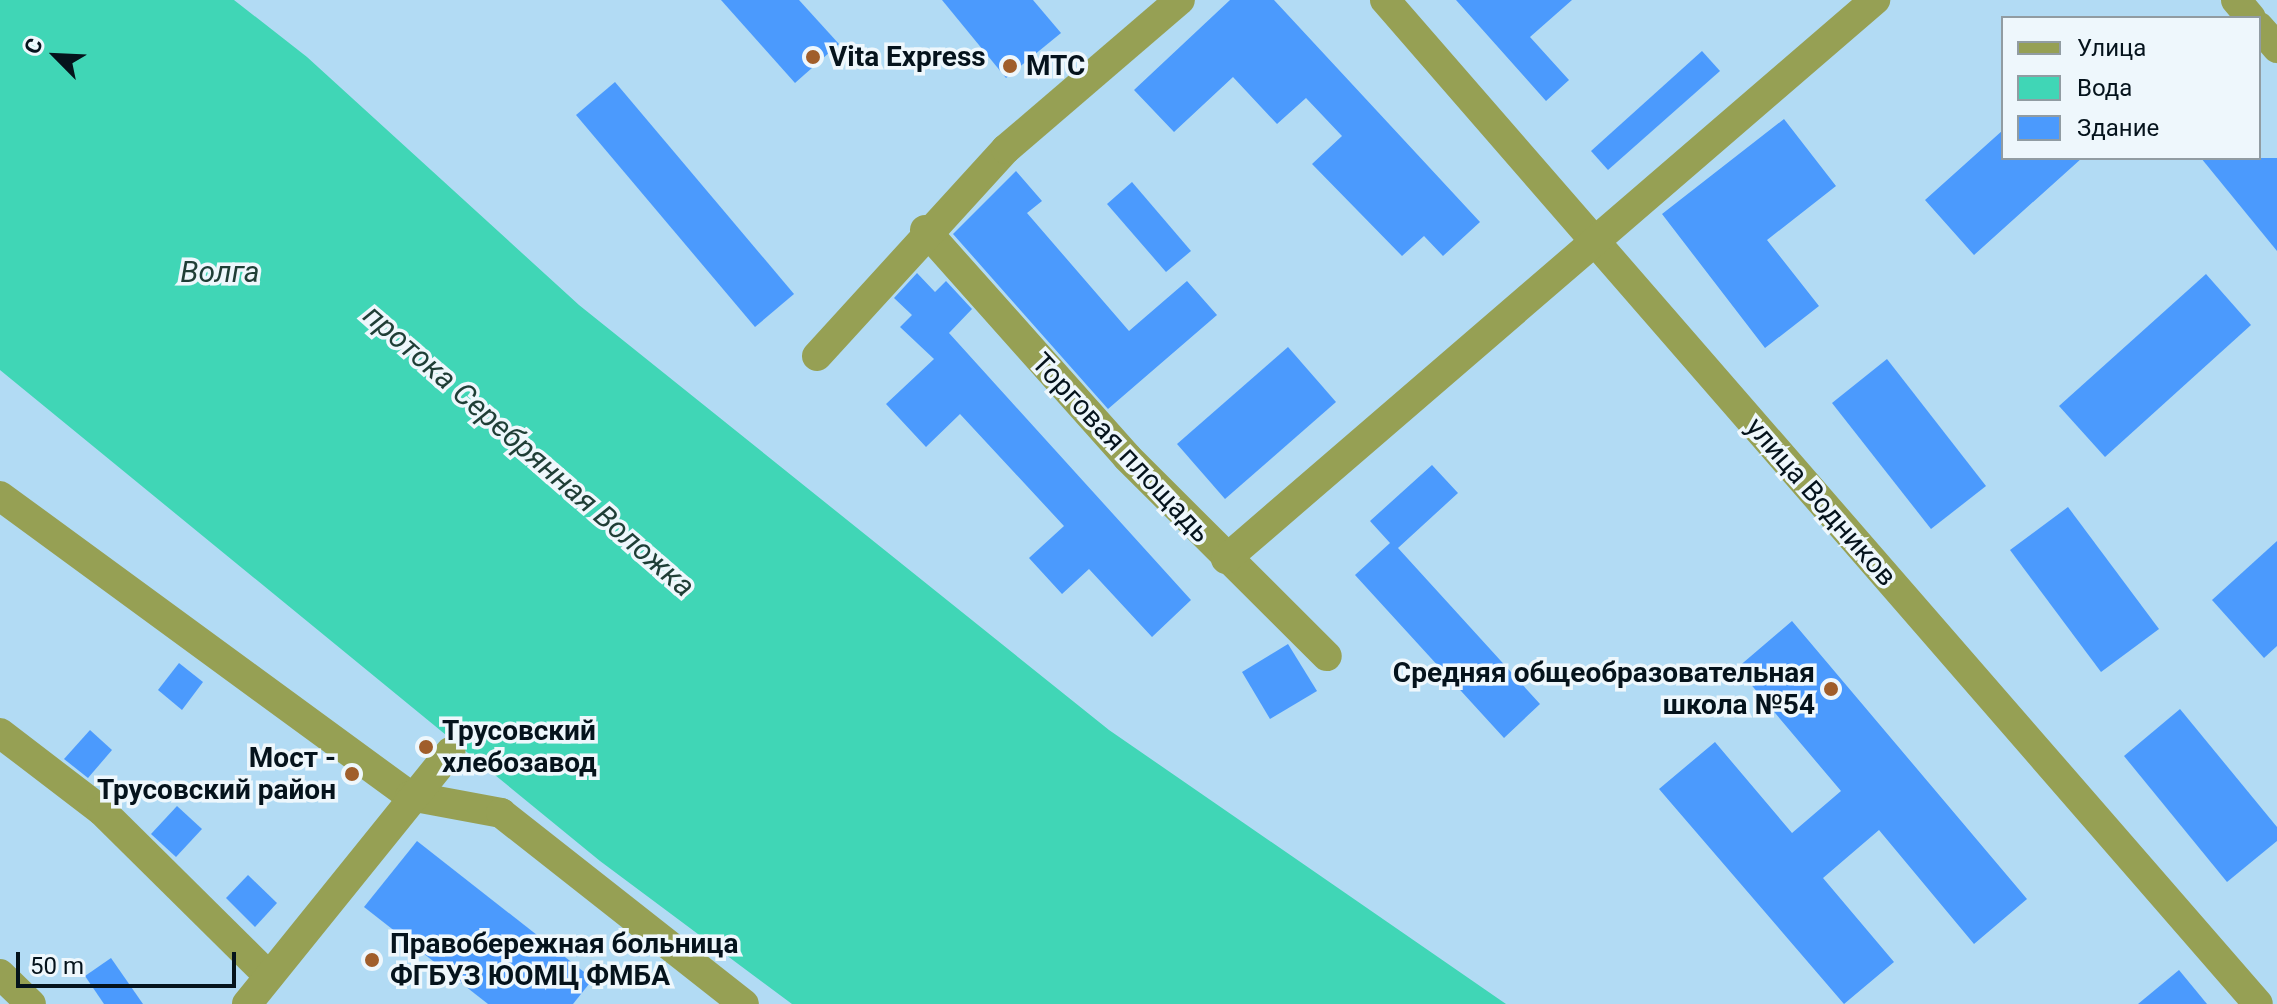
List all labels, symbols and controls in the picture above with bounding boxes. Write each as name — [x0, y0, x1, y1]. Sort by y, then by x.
north arrow — [16, 16, 96, 96]
legend — [2001, 16, 2261, 160]
text: С — [19, 34, 48, 58]
text: Улица — [2077, 34, 2146, 62]
place label: Vita Express — [829, 40, 986, 74]
marker: Vita Express — [804, 48, 822, 66]
place label: МТС — [1026, 49, 1085, 83]
marker: МТС — [1001, 57, 1019, 75]
text: Вода — [2077, 74, 2132, 102]
text: Здание — [2077, 114, 2159, 142]
water label: Волга — [180, 254, 260, 290]
water label: протока Серебрянная Воложка — [356, 297, 702, 605]
street label: Торговая площадь — [1025, 346, 1217, 550]
street label: улица Водников — [1739, 411, 1903, 593]
place label: Средняя общеобразовательная школа №54 — [1393, 656, 1815, 722]
marker: Средняя общеобразовательная школа №54 — [1822, 680, 1840, 698]
place label: Трусовский хлебозавод — [442, 714, 597, 780]
marker: Трусовский хлебозавод — [417, 738, 435, 756]
place label: Мост - Трусовский район — [97, 741, 336, 807]
marker: Мост - Трусовский район — [343, 765, 361, 783]
place label: Правобережная больница ФГБУЗ ЮОМЦ ФМБА — [390, 927, 738, 993]
scale bar — [20, 936, 240, 986]
marker: Правобережная больница ФГБУЗ ЮОМЦ ФМБА — [361, 949, 383, 971]
text: 50 m — [30, 952, 84, 980]

